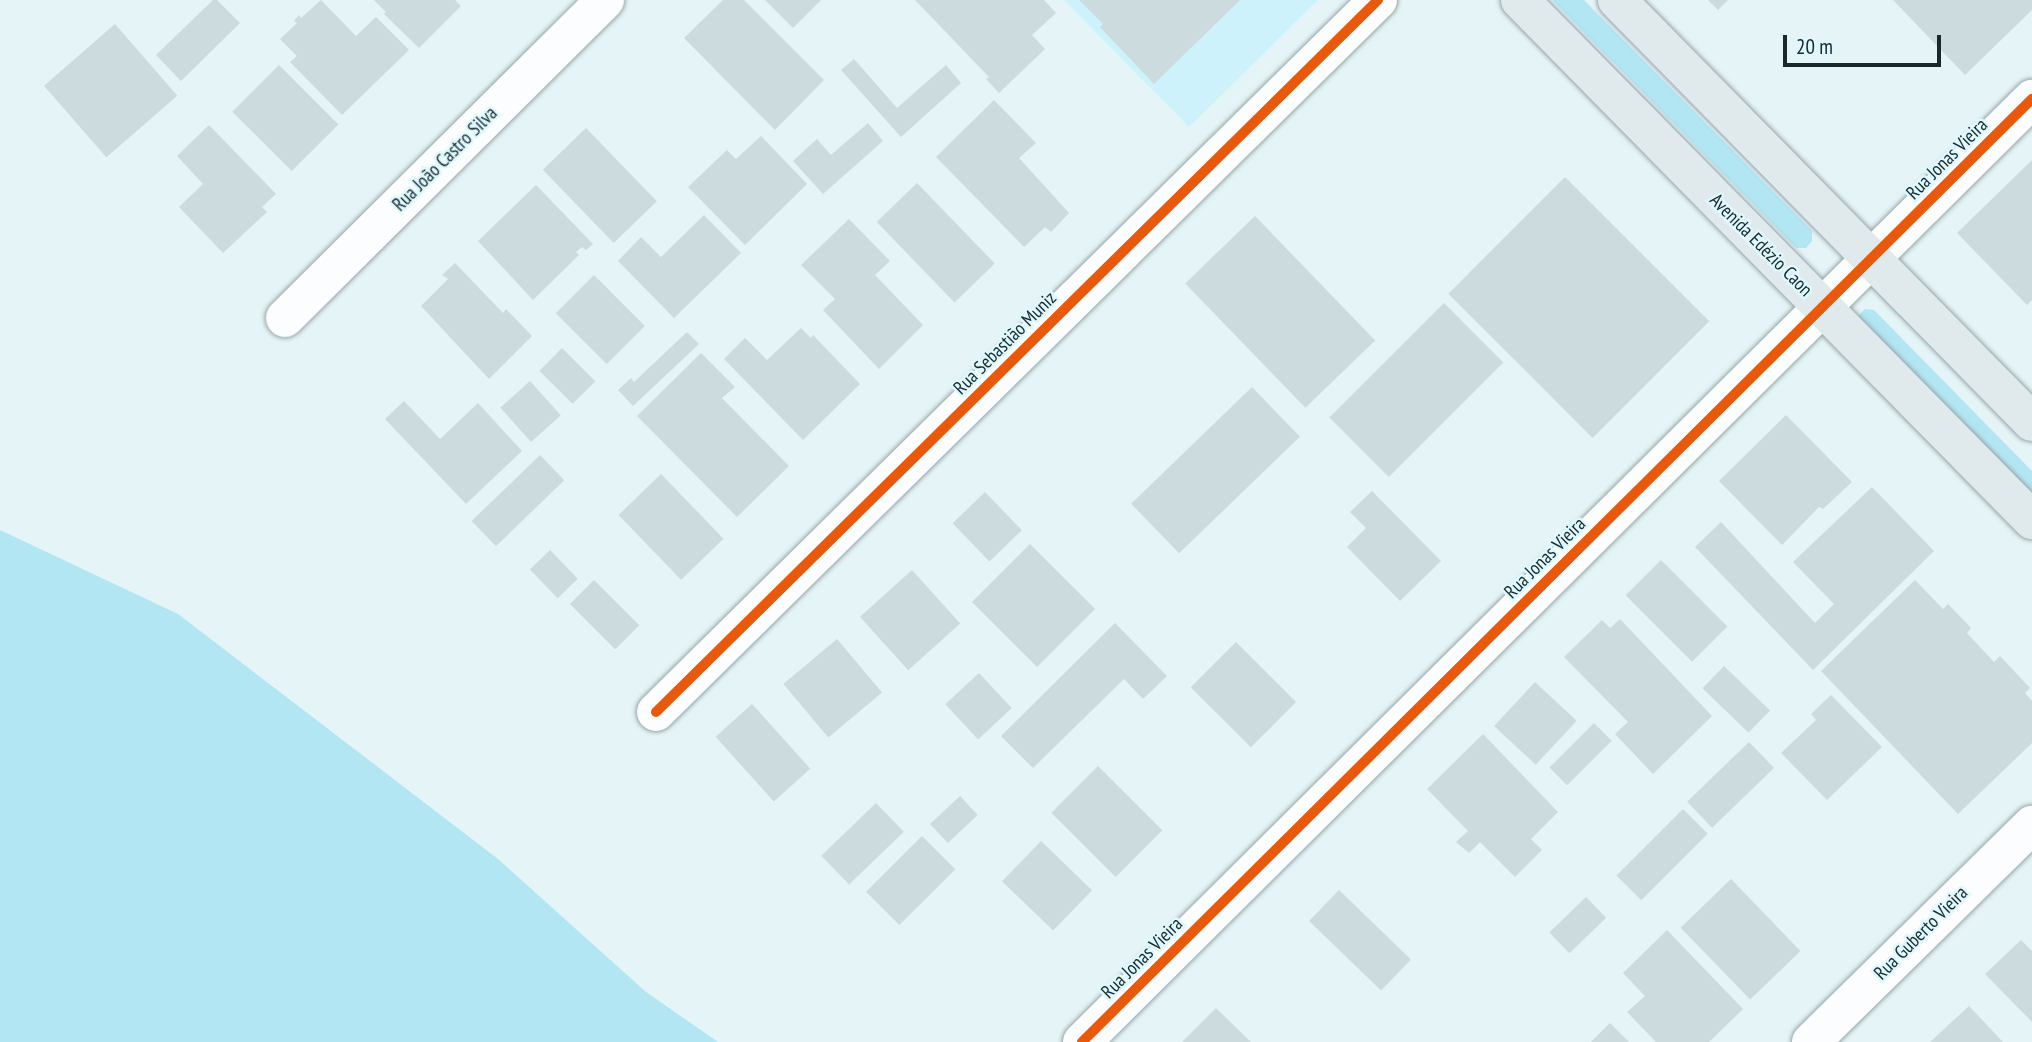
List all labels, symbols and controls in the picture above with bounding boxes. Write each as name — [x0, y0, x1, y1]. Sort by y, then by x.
scale bar — [1787, 21, 1944, 65]
text: 20 m — [1796, 33, 1833, 60]
street label: Rua João Castro Silva — [388, 102, 502, 216]
street label: Rua Jonas Vieira — [1902, 114, 1992, 204]
street label: Avenida Edézio Caon — [1705, 189, 1817, 301]
street label: Rua Sebastião Muniz — [949, 287, 1061, 399]
street label: Rua Jonas Vieira — [1500, 513, 1590, 603]
street label: Rua Guberto Vieira — [1869, 881, 1973, 985]
street label: Rua Jonas Vieira — [1097, 913, 1187, 1003]

